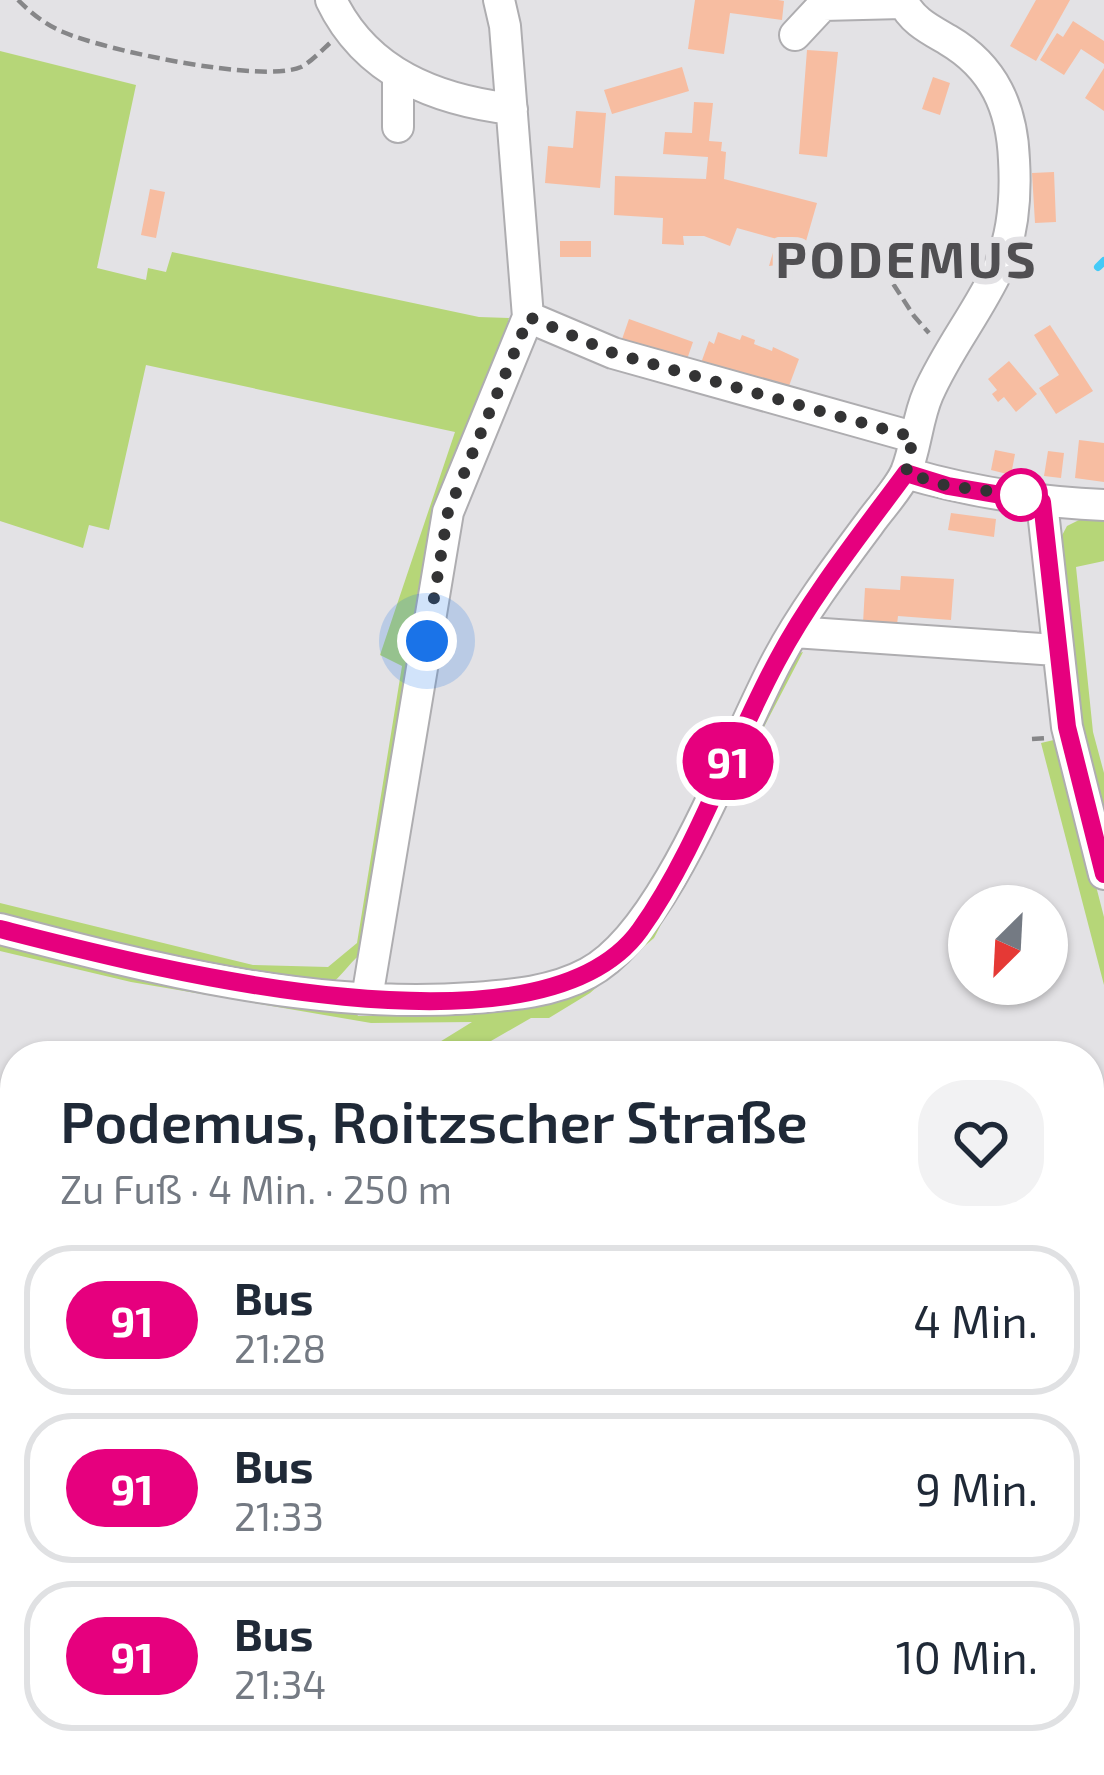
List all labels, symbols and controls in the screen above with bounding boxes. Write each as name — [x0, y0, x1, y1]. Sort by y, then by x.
district label: PODEMUS — [775, 227, 1039, 288]
unlabelled marker — [996, 470, 1046, 520]
your location — [397, 611, 457, 671]
line badge: 91 — [674, 722, 782, 800]
text: 91 — [707, 736, 749, 786]
north arrow — [948, 885, 1068, 1005]
map controls — [948, 885, 1068, 1005]
button: heart — [918, 1080, 1044, 1206]
text: Podemus, Roitzscher Straße — [60, 1086, 808, 1154]
text: Zu Fuß · 4 Min. · 250 m — [60, 1165, 452, 1212]
text: Bus — [234, 1270, 313, 1324]
text: 4 Min. — [913, 1293, 1038, 1347]
text: 91 — [111, 1295, 153, 1345]
text: 21:28 — [234, 1324, 326, 1371]
text: Bus — [234, 1438, 313, 1492]
text: 9 Min. — [915, 1461, 1038, 1515]
text: 91 — [111, 1463, 153, 1513]
text: 21:33 — [234, 1492, 324, 1539]
text: Bus — [234, 1606, 313, 1660]
text: 10 Min. — [896, 1629, 1038, 1683]
text: 91 — [111, 1631, 153, 1681]
text: 21:34 — [234, 1660, 326, 1707]

